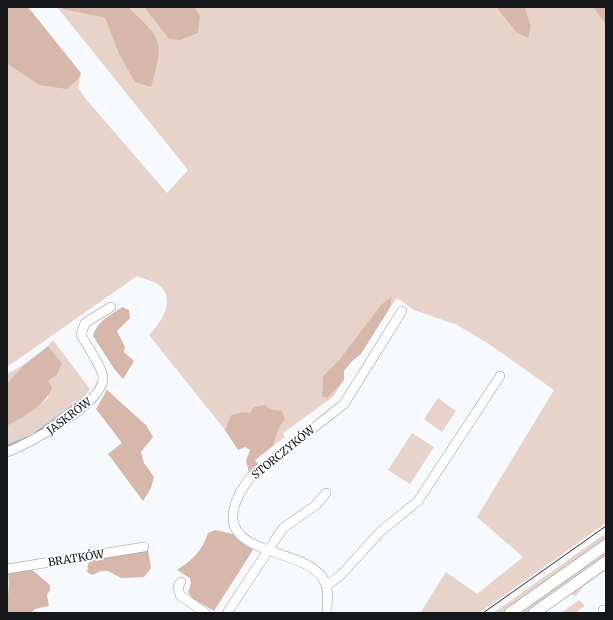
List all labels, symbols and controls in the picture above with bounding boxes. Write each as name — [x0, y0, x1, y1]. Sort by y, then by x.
street label: JASKRÓW — [43, 394, 95, 438]
street label: STORCZYKÓW — [249, 422, 318, 482]
street label: BRATKÓW — [47, 546, 106, 569]

